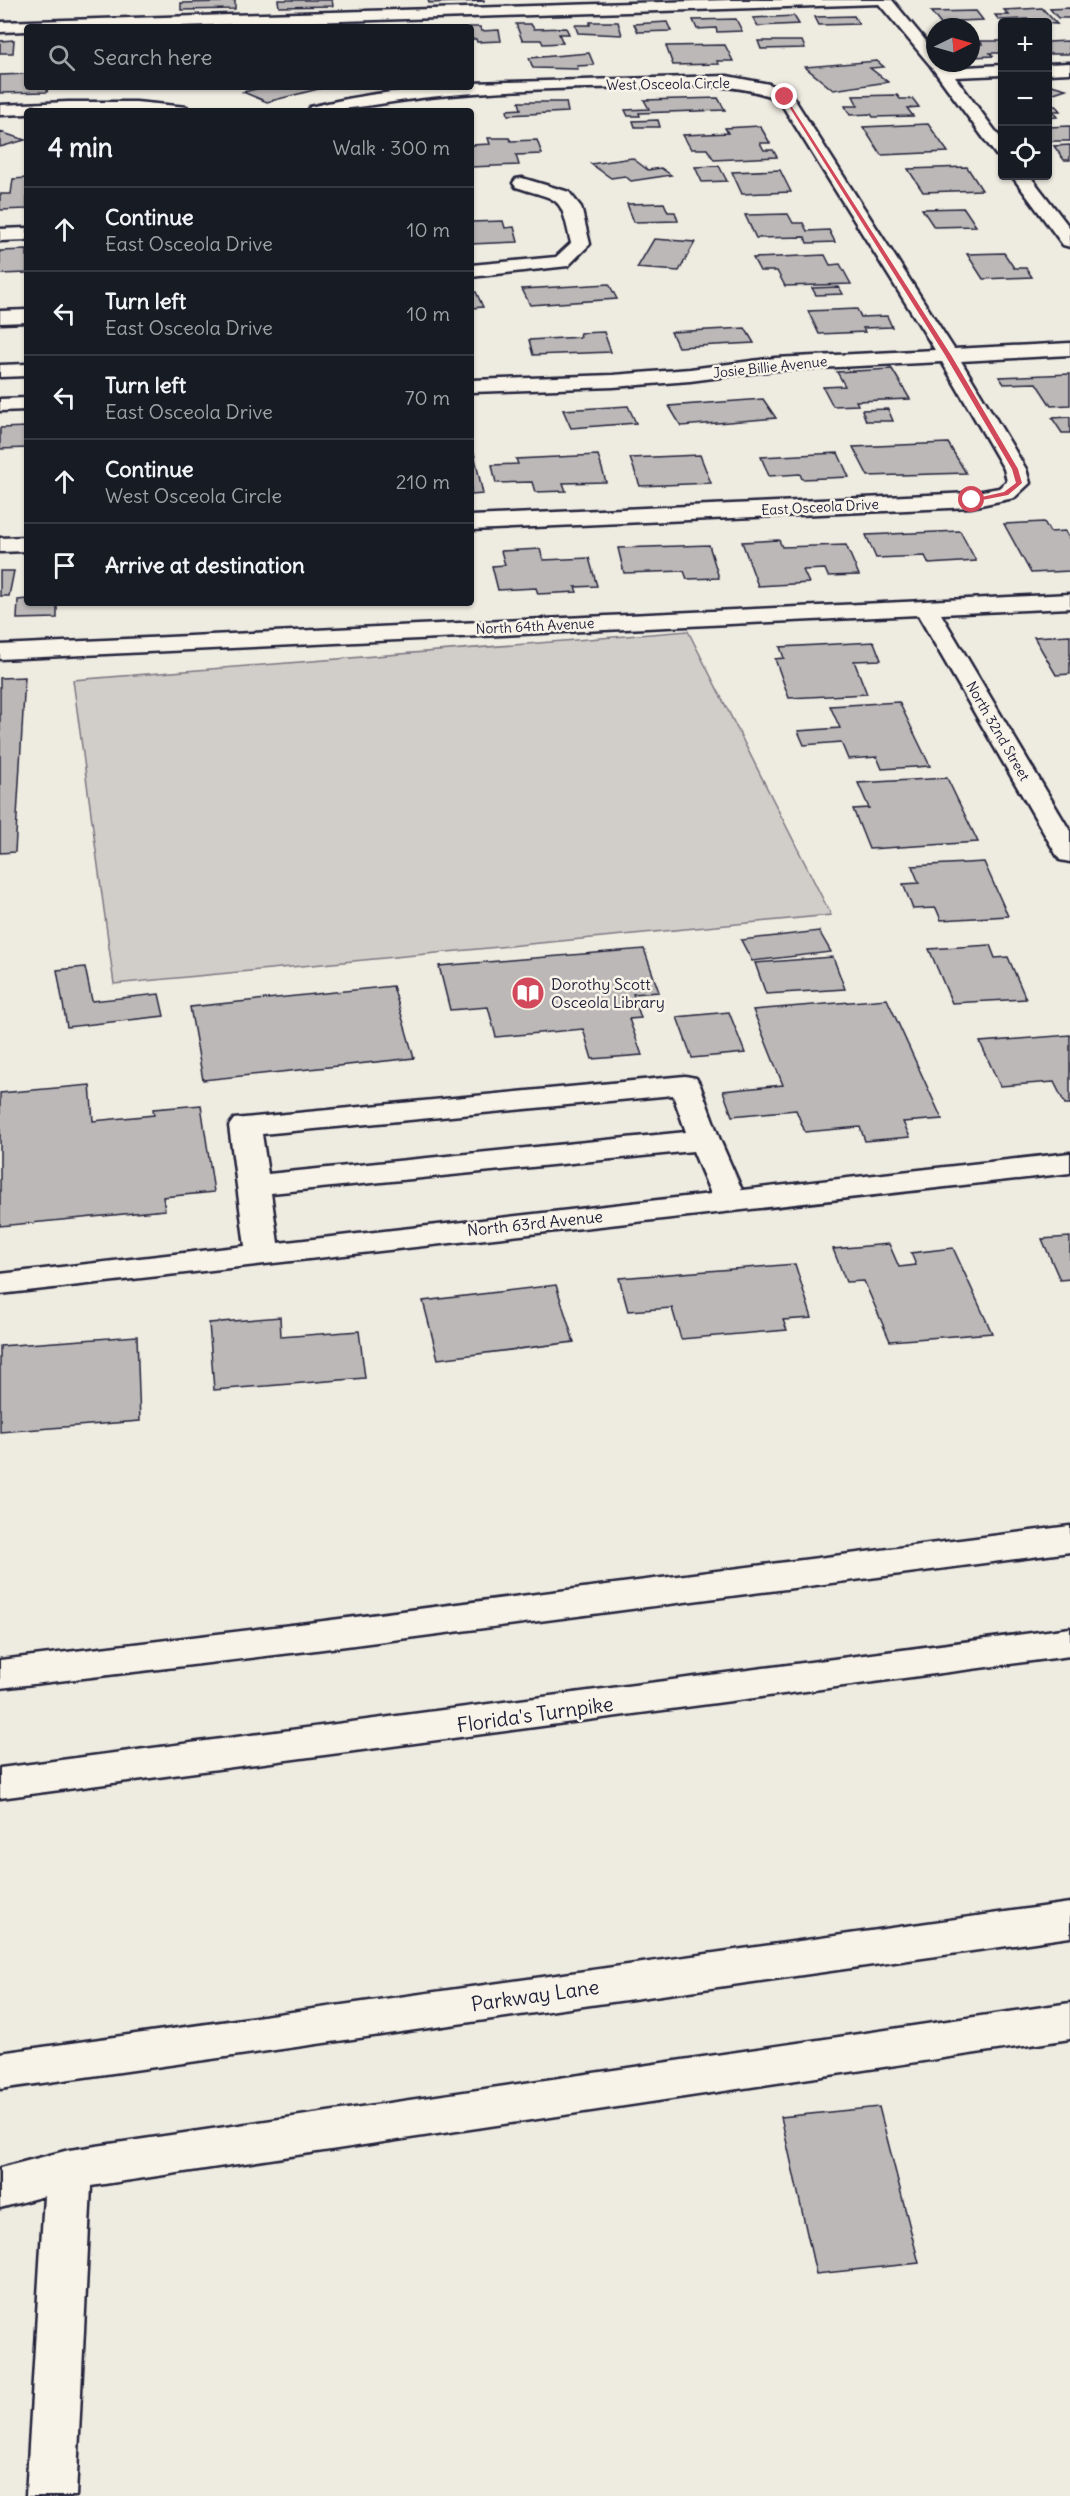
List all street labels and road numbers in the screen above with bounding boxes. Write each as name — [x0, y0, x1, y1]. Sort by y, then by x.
street label: West Osceola Circle — [606, 74, 730, 94]
street label: Josie Billie Avenue — [712, 352, 828, 382]
street label: East Osceola Drive — [761, 495, 879, 519]
street label: North 64th Avenue — [475, 614, 595, 638]
street label: North 32nd Street — [962, 678, 1034, 784]
street label: North 63rd Avenue — [466, 1206, 604, 1240]
street label: Florida's Turnpike — [455, 1691, 615, 1737]
street label: Parkway Lane — [469, 1974, 601, 2016]

